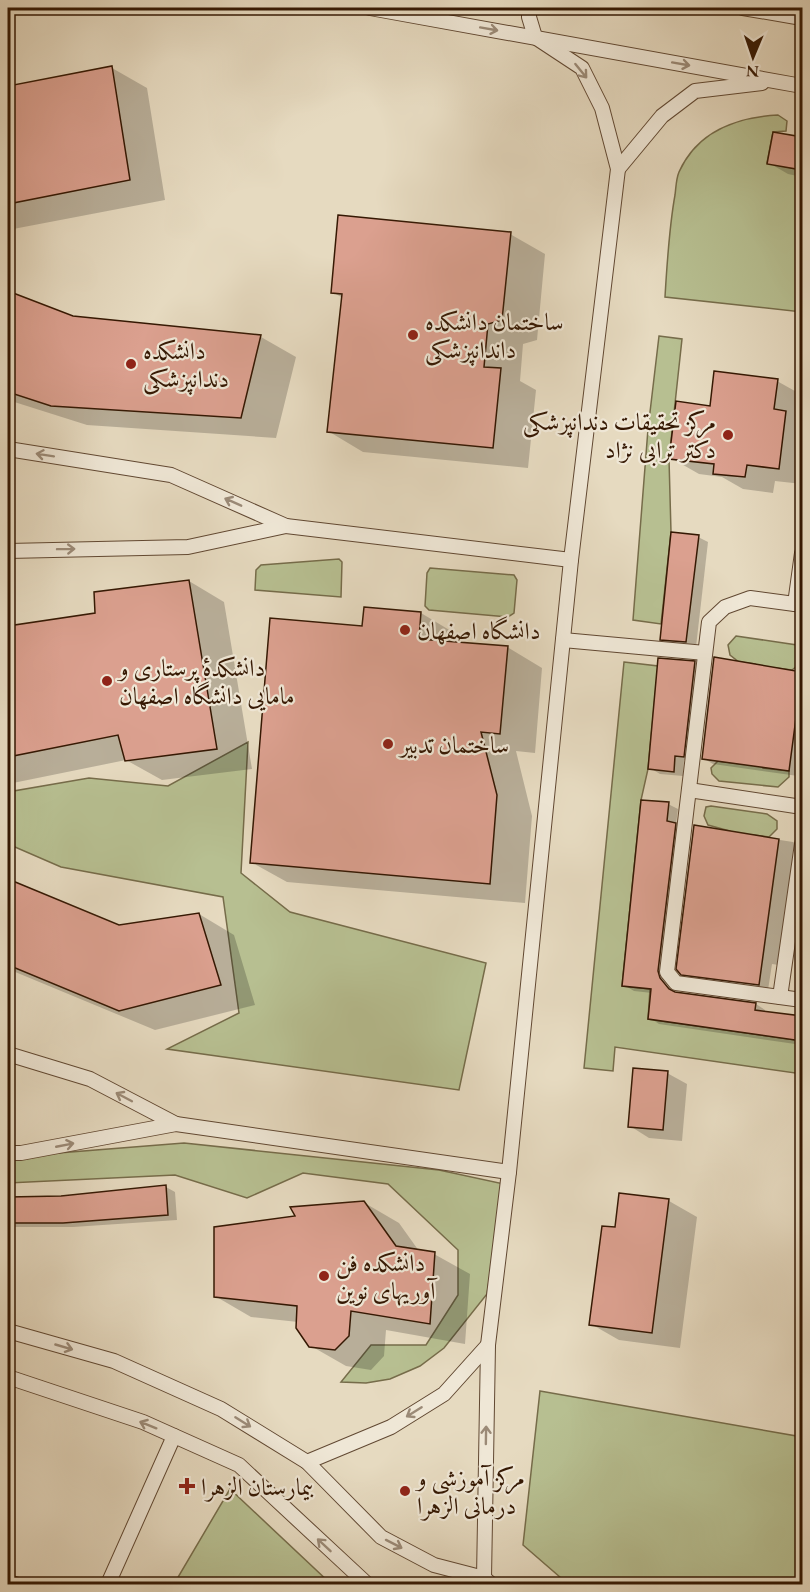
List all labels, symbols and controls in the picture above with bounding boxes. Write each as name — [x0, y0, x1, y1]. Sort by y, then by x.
one-way arrow — [479, 23, 499, 34]
north arrow — [723, 27, 783, 87]
one-way arrow — [671, 59, 691, 70]
text: N — [746, 61, 759, 82]
one-way arrow — [575, 63, 588, 79]
place label: ساختمان دانشکده داندانپزشکی — [425, 306, 564, 366]
marker: ساختمان دانشکده داندانپزشکی — [406, 328, 420, 342]
place label: دانشکده دندانپزشکی — [143, 335, 229, 395]
marker: دانشکده دندانپزشکی — [124, 357, 138, 371]
place label: مرکز تحقیقات دندانپزشکی دکتر ترابی نژاد — [523, 406, 716, 467]
marker: مرکز تحقیقات دندانپزشکی دکتر ترابی نژاد — [721, 428, 735, 442]
one-way arrow — [36, 450, 55, 461]
one-way arrow — [224, 496, 242, 508]
one-way arrow — [55, 544, 75, 555]
place label: دانشگاه اصفهان — [417, 615, 541, 646]
marker: دانشگاه اصفهان — [398, 623, 412, 637]
place label: دانشکدهٔ پرستاری و مامایی دانشگاه اصفهان — [116, 652, 295, 711]
marker: دانشکدهٔ پرستاری و مامایی دانشگاه اصفهان — [100, 674, 114, 688]
place label: ساختمان تدبیر — [397, 729, 509, 760]
marker: ساختمان تدبیر — [381, 737, 395, 751]
one-way arrow — [116, 1091, 134, 1102]
one-way arrow — [55, 1139, 75, 1150]
place label: دانشکده فن آوریهای نوین — [336, 1247, 438, 1306]
marker: دانشکده فن آوریهای نوین — [317, 1269, 331, 1283]
one-way arrow — [54, 1342, 73, 1353]
one-way arrow — [406, 1407, 423, 1419]
one-way arrow — [234, 1417, 251, 1429]
one-way arrow — [139, 1419, 158, 1430]
one-way arrow — [480, 1426, 492, 1446]
place label: مرکز آموزشی و درمانی الزهرا — [414, 1462, 525, 1521]
place label: بیمارستان الزهرا — [201, 1471, 314, 1502]
marker: بیمارستان الزهرا — [178, 1477, 196, 1495]
marker: مرکز آموزشی و درمانی الزهرا — [398, 1484, 412, 1498]
one-way arrow — [317, 1538, 332, 1552]
one-way arrow — [384, 1538, 402, 1550]

